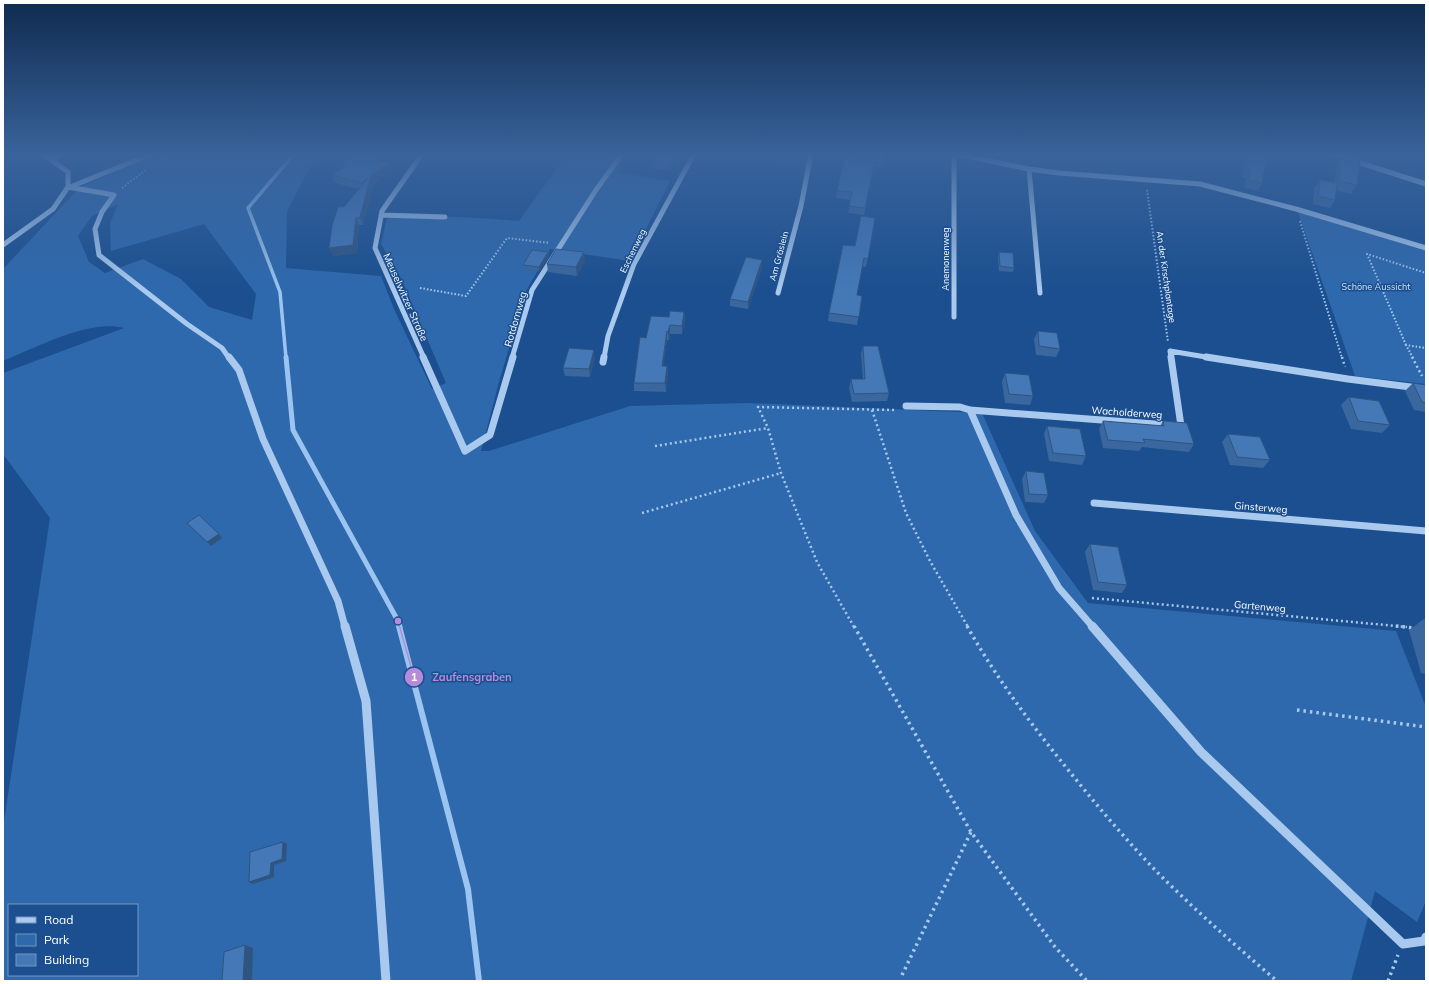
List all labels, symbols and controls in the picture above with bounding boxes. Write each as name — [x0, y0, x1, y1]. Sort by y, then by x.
street label: Eschenweg — [617, 227, 648, 275]
street label: Anemonenweg — [940, 227, 951, 291]
street label: Am Gräslein — [767, 230, 790, 282]
street label: An der Kirschplantage — [1155, 230, 1178, 324]
street label: Meuselwitzer Straße — [380, 251, 431, 343]
park label: Schöne Aussicht — [1342, 281, 1410, 292]
street label: Rotdornweg — [501, 290, 530, 348]
street label: Wacholderweg — [1091, 404, 1163, 421]
street label: Ginsterweg — [1234, 499, 1288, 516]
street label: Gartenweg — [1233, 598, 1286, 615]
callout: Zaufensgraben — [404, 666, 519, 689]
text: 1 — [410, 669, 418, 684]
text: Zaufensgraben — [432, 670, 512, 684]
legend — [8, 904, 138, 976]
text: Road — [44, 912, 73, 927]
text: Park — [44, 932, 70, 947]
text: Building — [44, 952, 89, 967]

